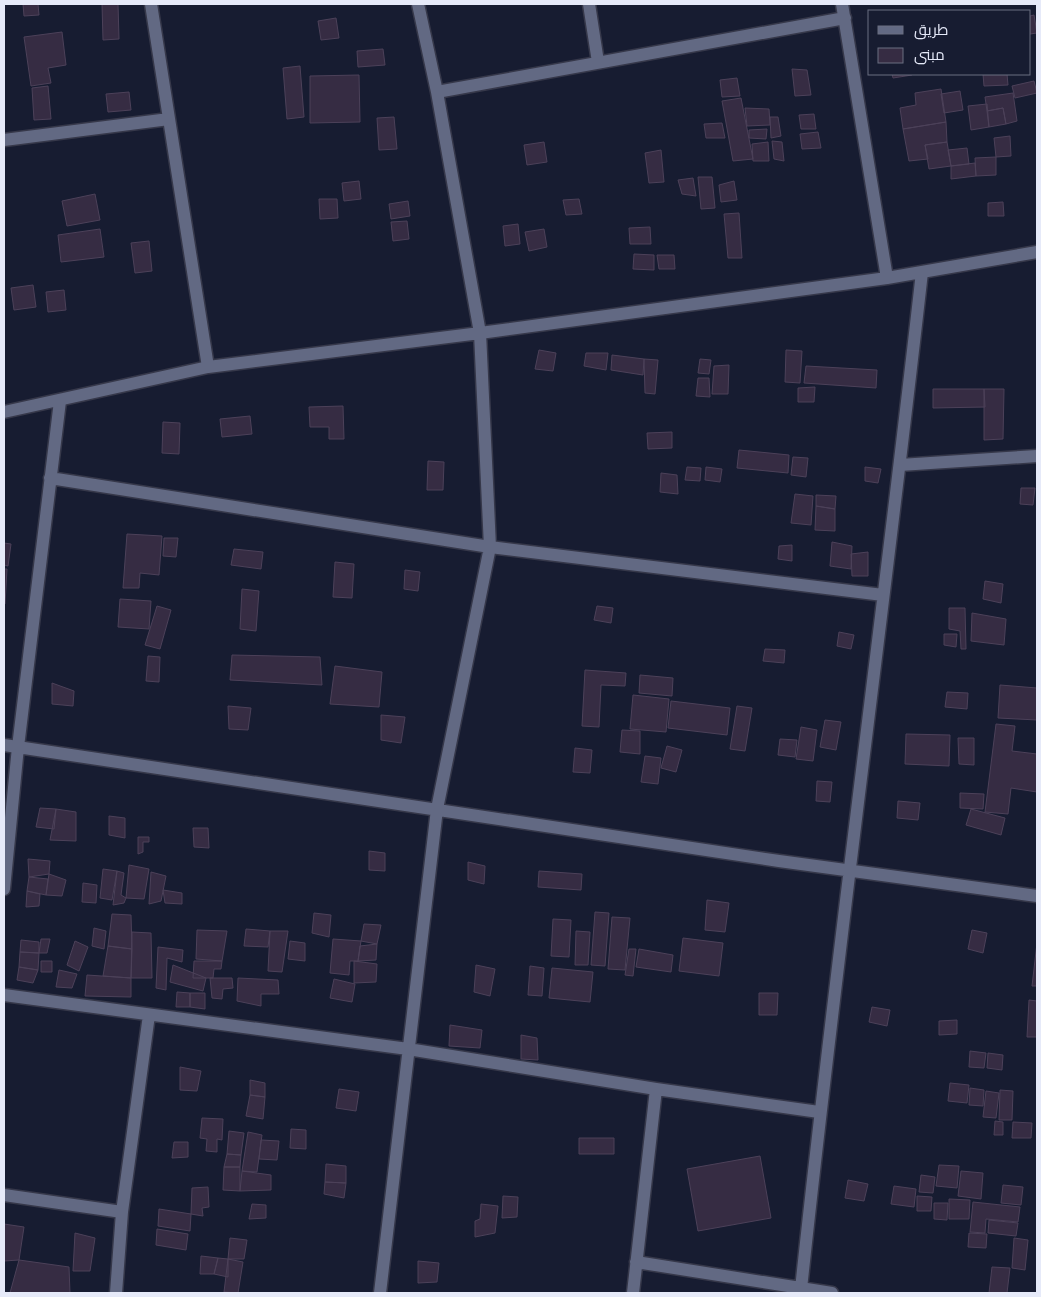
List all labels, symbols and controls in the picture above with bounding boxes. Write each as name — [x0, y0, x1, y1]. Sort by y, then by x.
legend — [868, 10, 1031, 75]
text: طريق — [914, 21, 948, 40]
text: مبنى — [914, 46, 945, 65]

